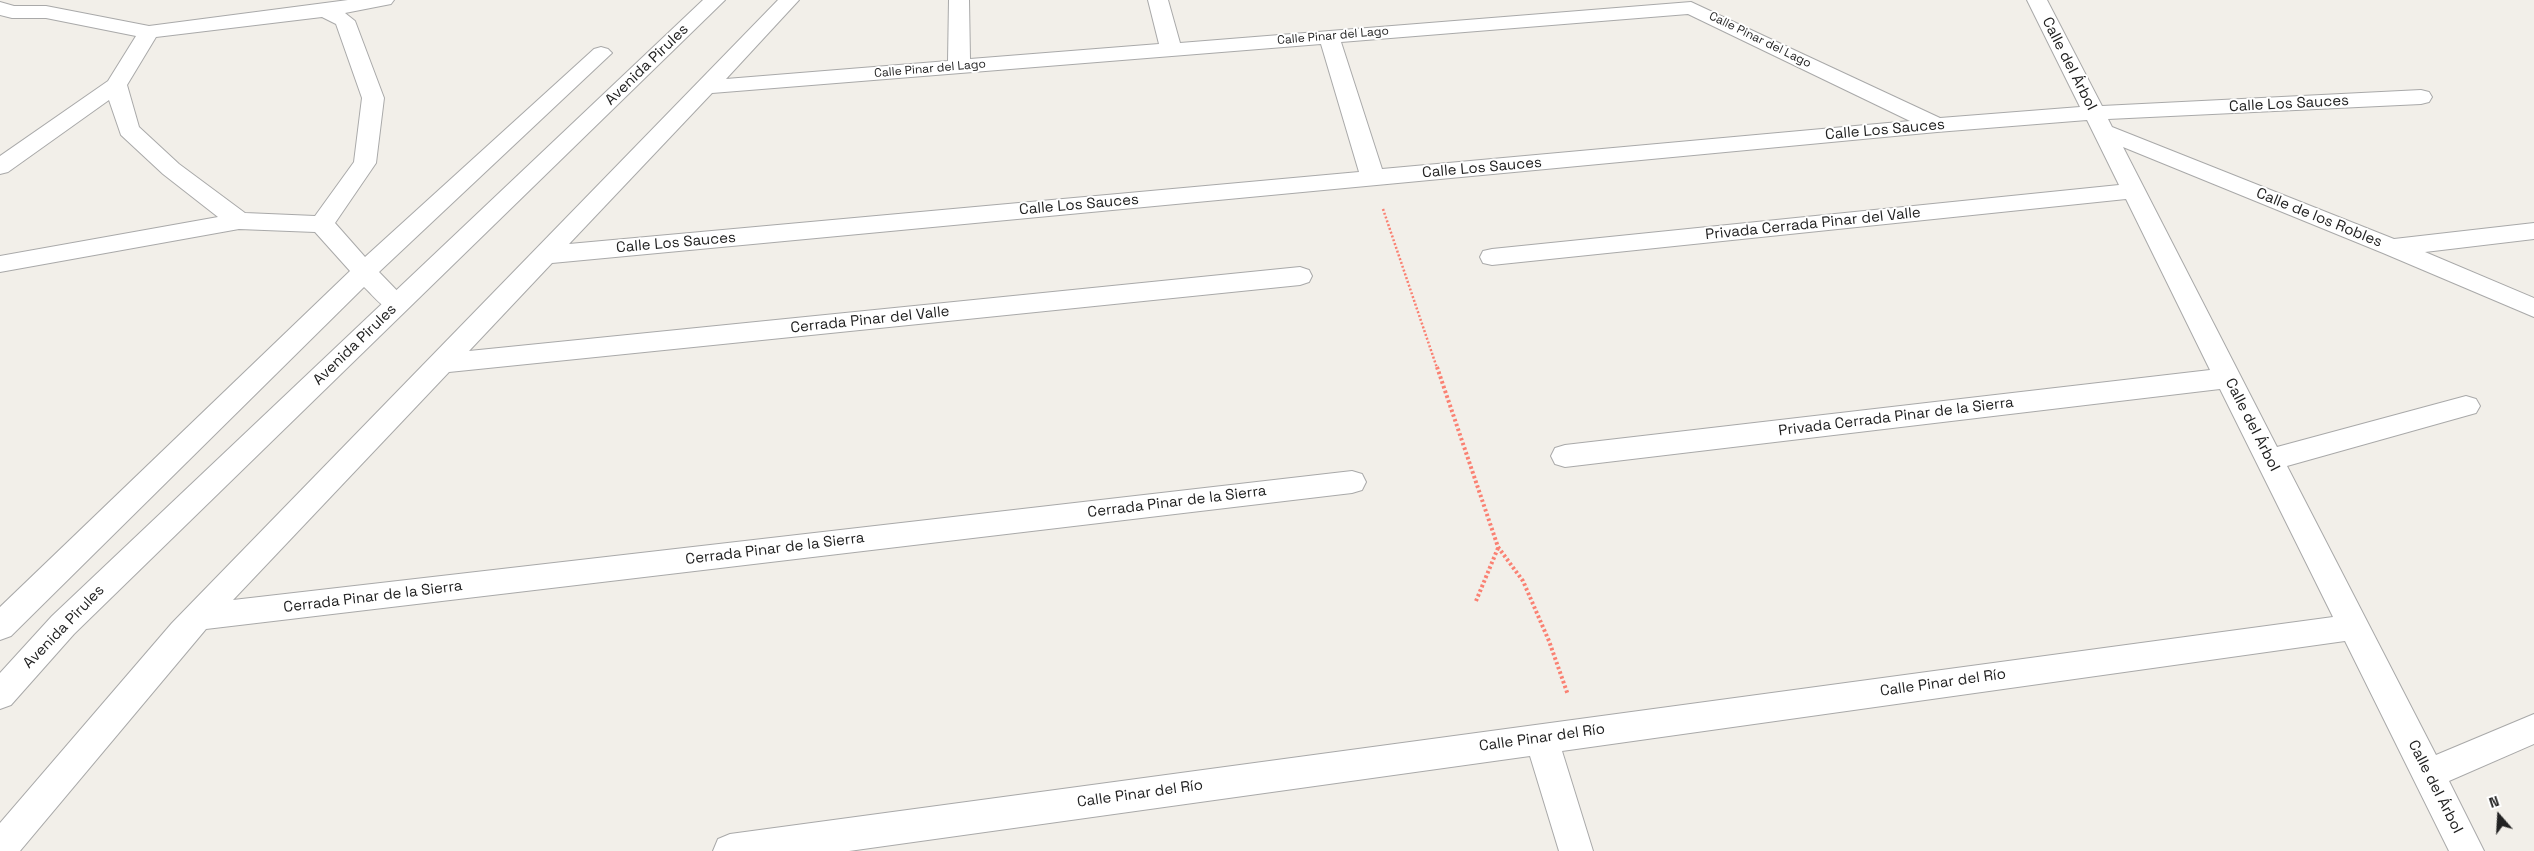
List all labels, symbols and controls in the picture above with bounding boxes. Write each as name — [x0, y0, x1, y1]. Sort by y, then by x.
street label: Calle Pinar del Lago — [1707, 9, 1813, 71]
street label: Calle del Árbol — [2038, 14, 2100, 114]
street label: Avenida Pirules — [602, 21, 692, 109]
street label: Calle Pinar del Lago — [1277, 24, 1389, 48]
street label: Calle Pinar del Lago — [874, 57, 986, 81]
street label: Calle Los Sauces — [2229, 92, 2349, 116]
street label: Calle Los Sauces — [1824, 116, 1946, 144]
street label: Calle Los Sauces — [1421, 154, 1543, 182]
street label: Calle de los Robles — [2253, 185, 2385, 251]
street label: Calle Los Sauces — [1018, 191, 1140, 219]
street label: Privada Cerrada Pinar del Valle — [1704, 204, 1922, 244]
street label: Calle Los Sauces — [615, 229, 737, 257]
street label: Avenida Pirules — [310, 301, 400, 389]
street label: Cerrada Pinar del Valle — [790, 303, 950, 337]
street label: Calle del Árbol — [2221, 375, 2283, 475]
street label: Privada Cerrada Pinar de la Sierra — [1777, 394, 2015, 440]
street label: Cerrada Pinar de la Sierra — [1087, 482, 1267, 522]
street label: Cerrada Pinar de la Sierra — [685, 529, 865, 569]
street label: Cerrada Pinar de la Sierra — [283, 577, 463, 617]
street label: Avenida Pirules — [20, 582, 108, 672]
street label: Calle Pinar del Río — [1879, 665, 2007, 701]
street label: Calle Pinar del Río — [1478, 720, 1606, 756]
street label: Calle del Árbol — [2404, 737, 2466, 837]
street label: Calle Pinar del Río — [1076, 776, 1204, 812]
north arrow — [2474, 791, 2524, 841]
text: N — [2487, 792, 2501, 812]

